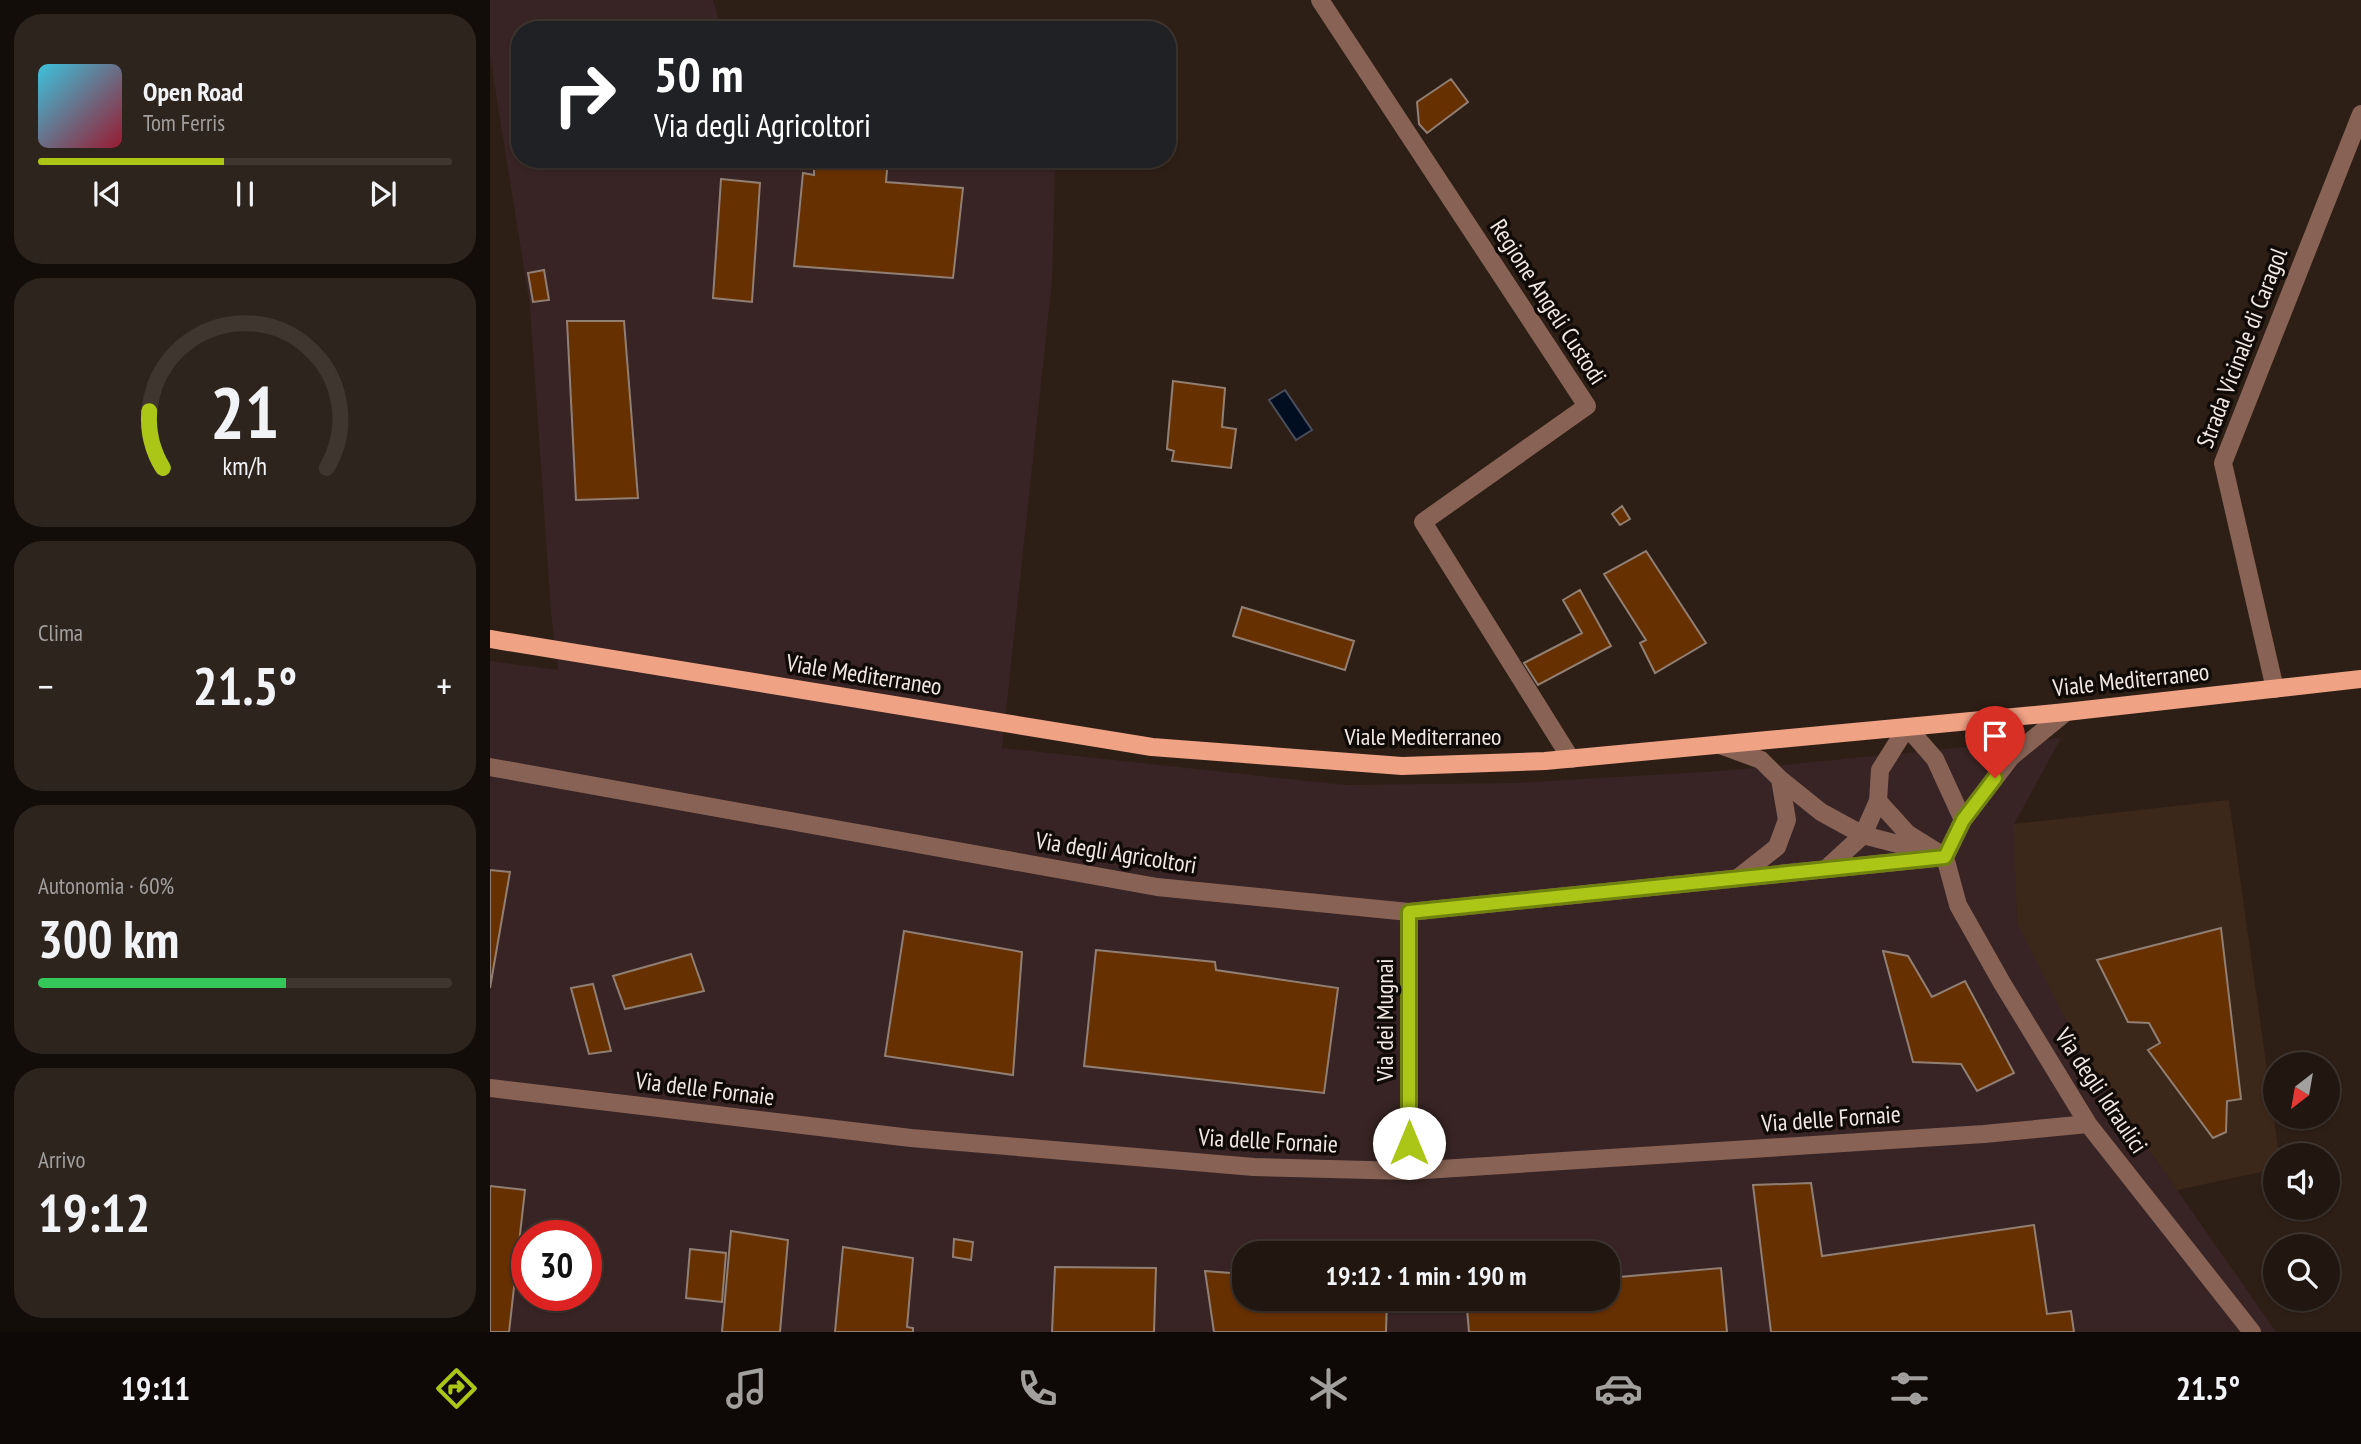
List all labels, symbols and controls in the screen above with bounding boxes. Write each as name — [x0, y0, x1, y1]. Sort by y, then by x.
text: 50 m — [654, 42, 743, 106]
icon: right — [539, 49, 630, 140]
text: Open Road — [143, 75, 243, 108]
text: Via degli Agricoltori — [654, 104, 871, 146]
text: Tom Ferris — [143, 108, 225, 137]
icon: previous — [88, 175, 126, 213]
icon: pause — [226, 175, 264, 213]
icon: next — [364, 175, 402, 213]
street label: Regione Angeli Custodi — [1483, 213, 1613, 390]
street label: Strada Vicinale di Caragol — [2189, 243, 2294, 452]
text: 21 — [210, 365, 280, 459]
text: km/h — [223, 450, 267, 482]
text: Clima — [38, 618, 83, 647]
street label: Viale Mediterraneo — [783, 647, 944, 702]
text: 21.5° — [193, 652, 297, 719]
street label: Viale Mediterraneo — [2050, 656, 2211, 703]
text: − — [38, 661, 54, 710]
text: + — [436, 661, 452, 710]
pin — [1965, 706, 2025, 778]
icon: arrive — [1976, 717, 2014, 755]
street label: Viale Mediterraneo — [1343, 721, 1502, 752]
street label: Via degli Agricoltori — [1032, 824, 1199, 881]
text: Autonomia · 60% — [38, 871, 174, 900]
text: 300 km — [38, 905, 179, 972]
street label: Via dei Mugnai — [1369, 958, 1400, 1083]
street label: Via degli Idraulici — [2048, 1021, 2155, 1159]
north arrow — [2263, 1052, 2340, 1129]
map controls — [2263, 1052, 2340, 1311]
street label: Via delle Fornaie — [633, 1064, 776, 1112]
street label: Via delle Fornaie — [1759, 1098, 1902, 1139]
position arrow — [1372, 1106, 1446, 1180]
street label: Via delle Fornaie — [1197, 1121, 1339, 1160]
button: sound — [2263, 1143, 2340, 1220]
text: Arrivo — [38, 1145, 85, 1174]
text: 19:12 — [38, 1179, 150, 1246]
speed limit sign: 30 — [511, 1220, 602, 1311]
button: search — [2263, 1234, 2340, 1311]
text: 19:12 · 1 min · 190 m — [1326, 1259, 1526, 1292]
icon: directions — [432, 1364, 481, 1413]
icon: music — [722, 1364, 771, 1413]
icon: phone — [1013, 1364, 1062, 1413]
icon: climate — [1304, 1364, 1353, 1413]
icon: car — [1594, 1364, 1643, 1413]
icon: filters — [1885, 1364, 1934, 1413]
text: 19:11 — [121, 1367, 190, 1409]
text: 21.5° — [2176, 1367, 2240, 1409]

